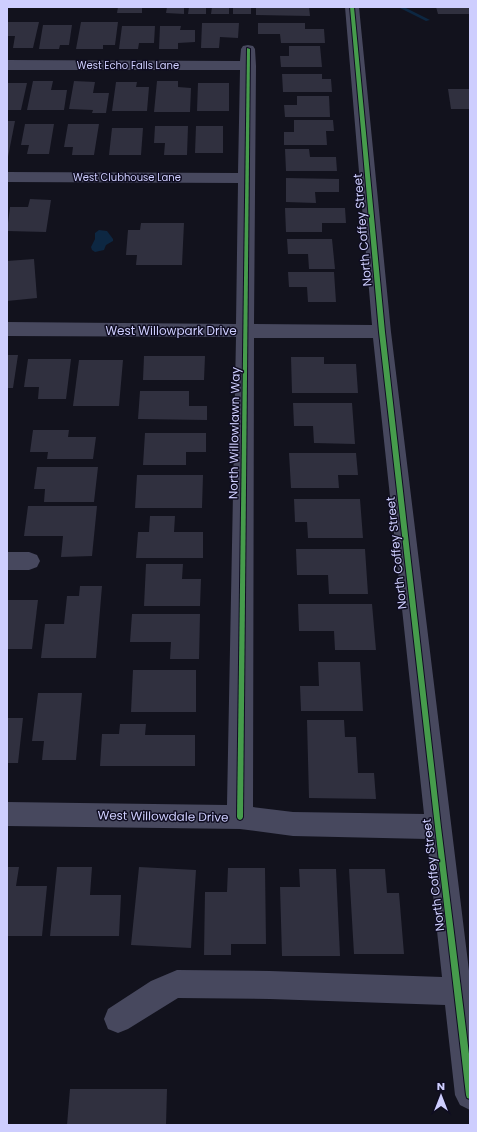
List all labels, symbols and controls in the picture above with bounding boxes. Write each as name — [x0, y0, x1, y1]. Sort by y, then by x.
street label: West Echo Falls Lane — [77, 58, 179, 73]
street label: West Clubhouse Lane — [73, 170, 181, 185]
street label: North Coffey Street — [349, 173, 375, 287]
street label: West Willowpark Drive — [105, 322, 237, 339]
street label: North Willowlawn Way — [224, 366, 244, 499]
street label: North Coffey Street — [382, 496, 410, 610]
street label: West Willowdale Drive — [97, 806, 229, 826]
street label: North Coffey Street — [418, 818, 448, 932]
north arrow — [421, 1076, 461, 1116]
text: N — [437, 1078, 445, 1094]

